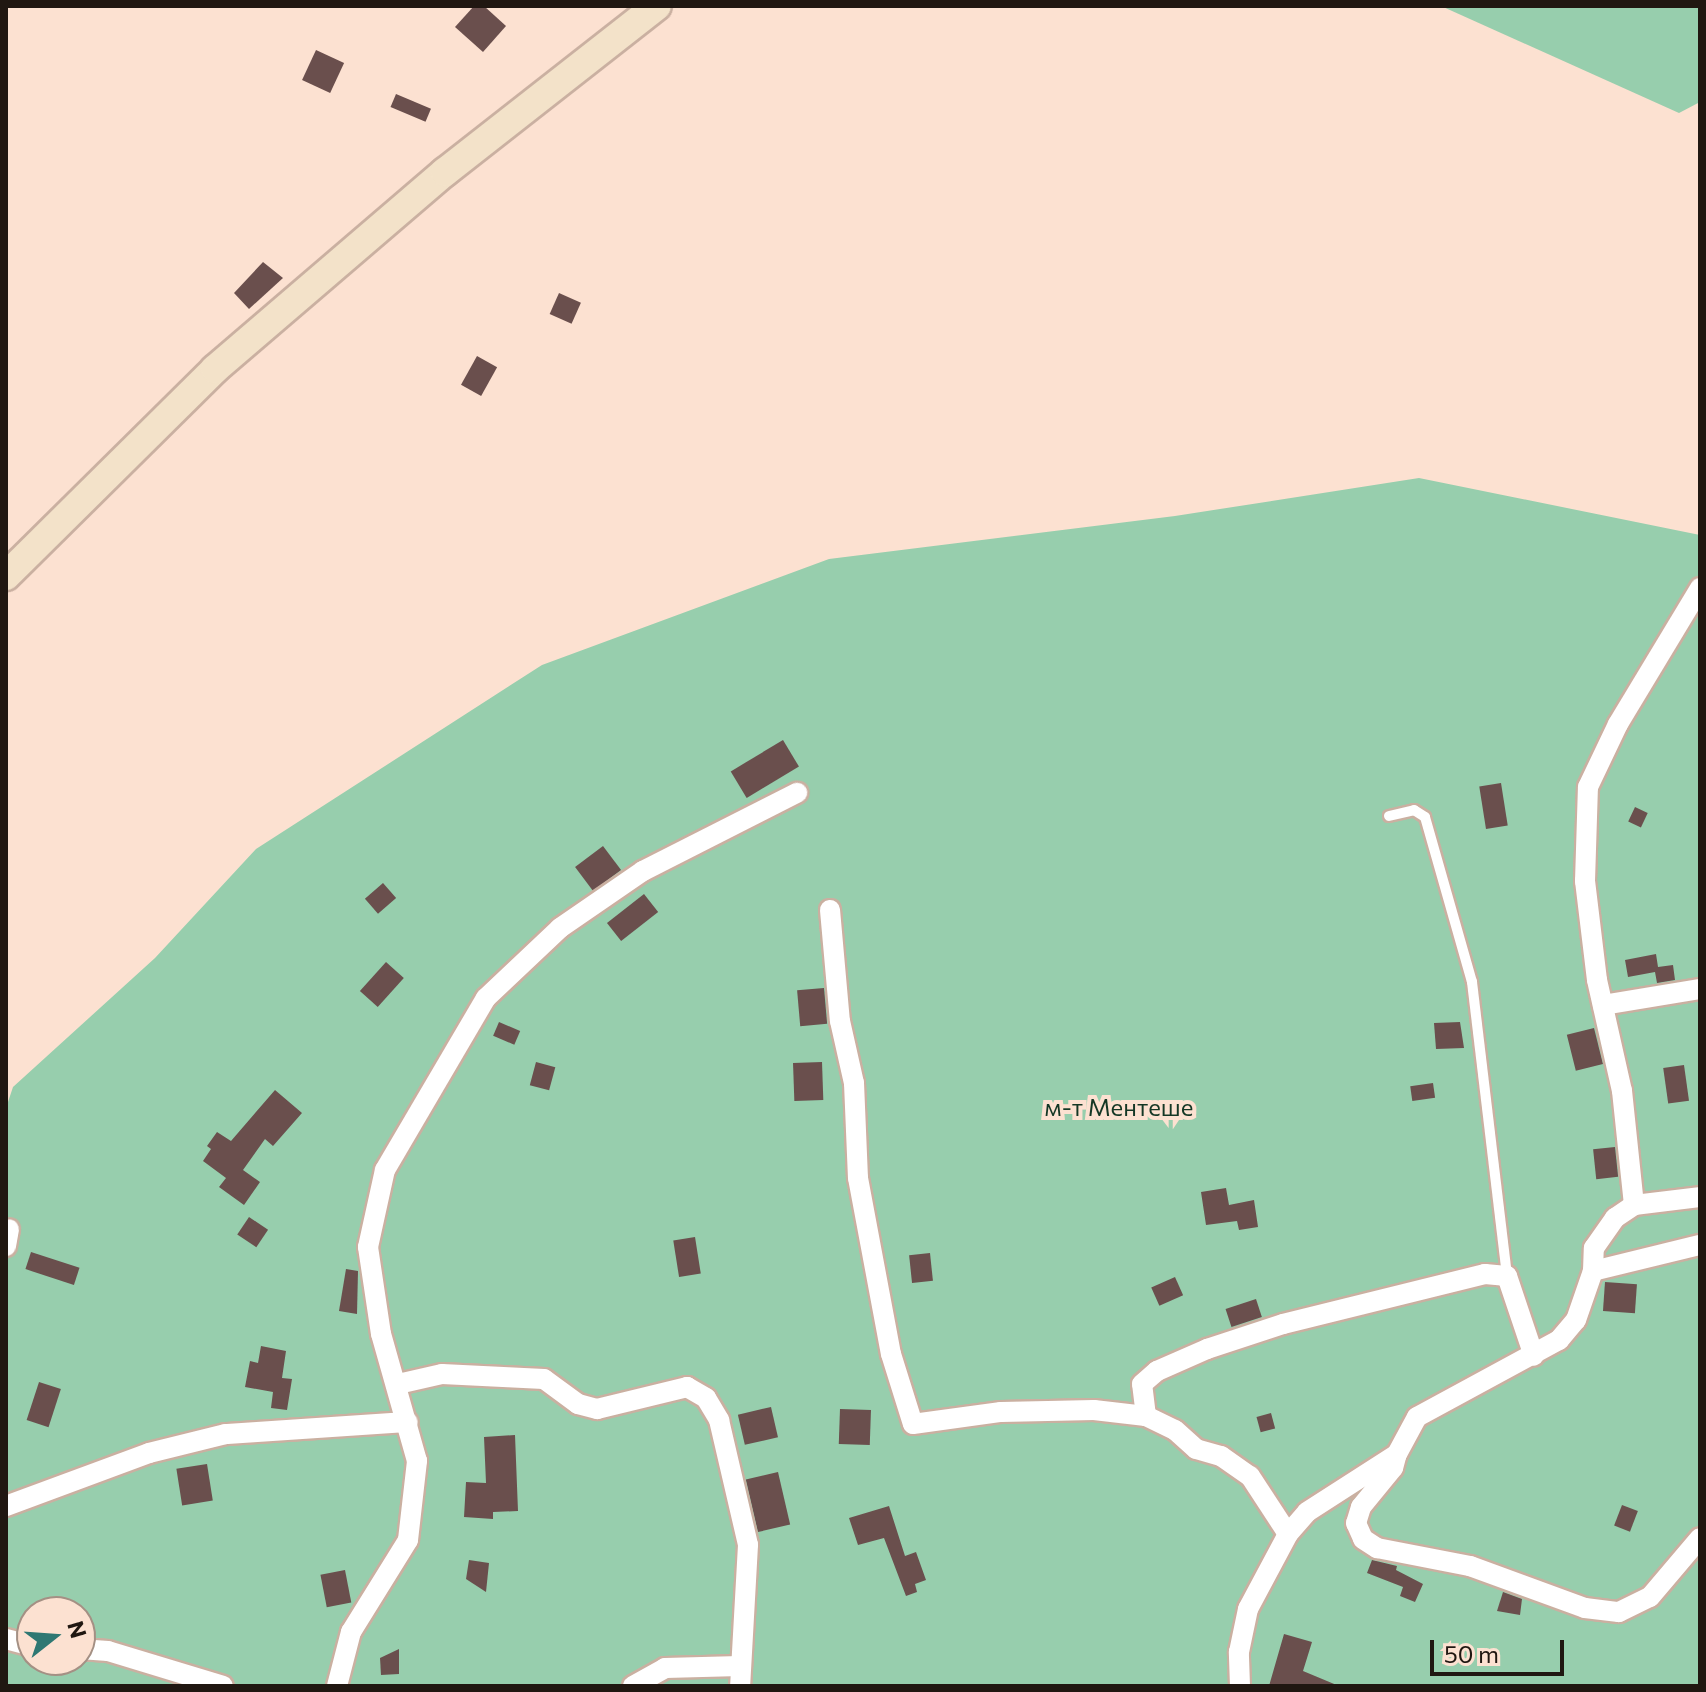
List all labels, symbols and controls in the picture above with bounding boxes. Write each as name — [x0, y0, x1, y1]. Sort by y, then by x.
park label: м-т Ментeше — [1045, 1093, 1193, 1121]
north arrow — [16, 1596, 96, 1676]
text: N — [62, 1618, 93, 1641]
scale bar — [1434, 1624, 1568, 1674]
text: 50 m — [1444, 1639, 1499, 1668]

